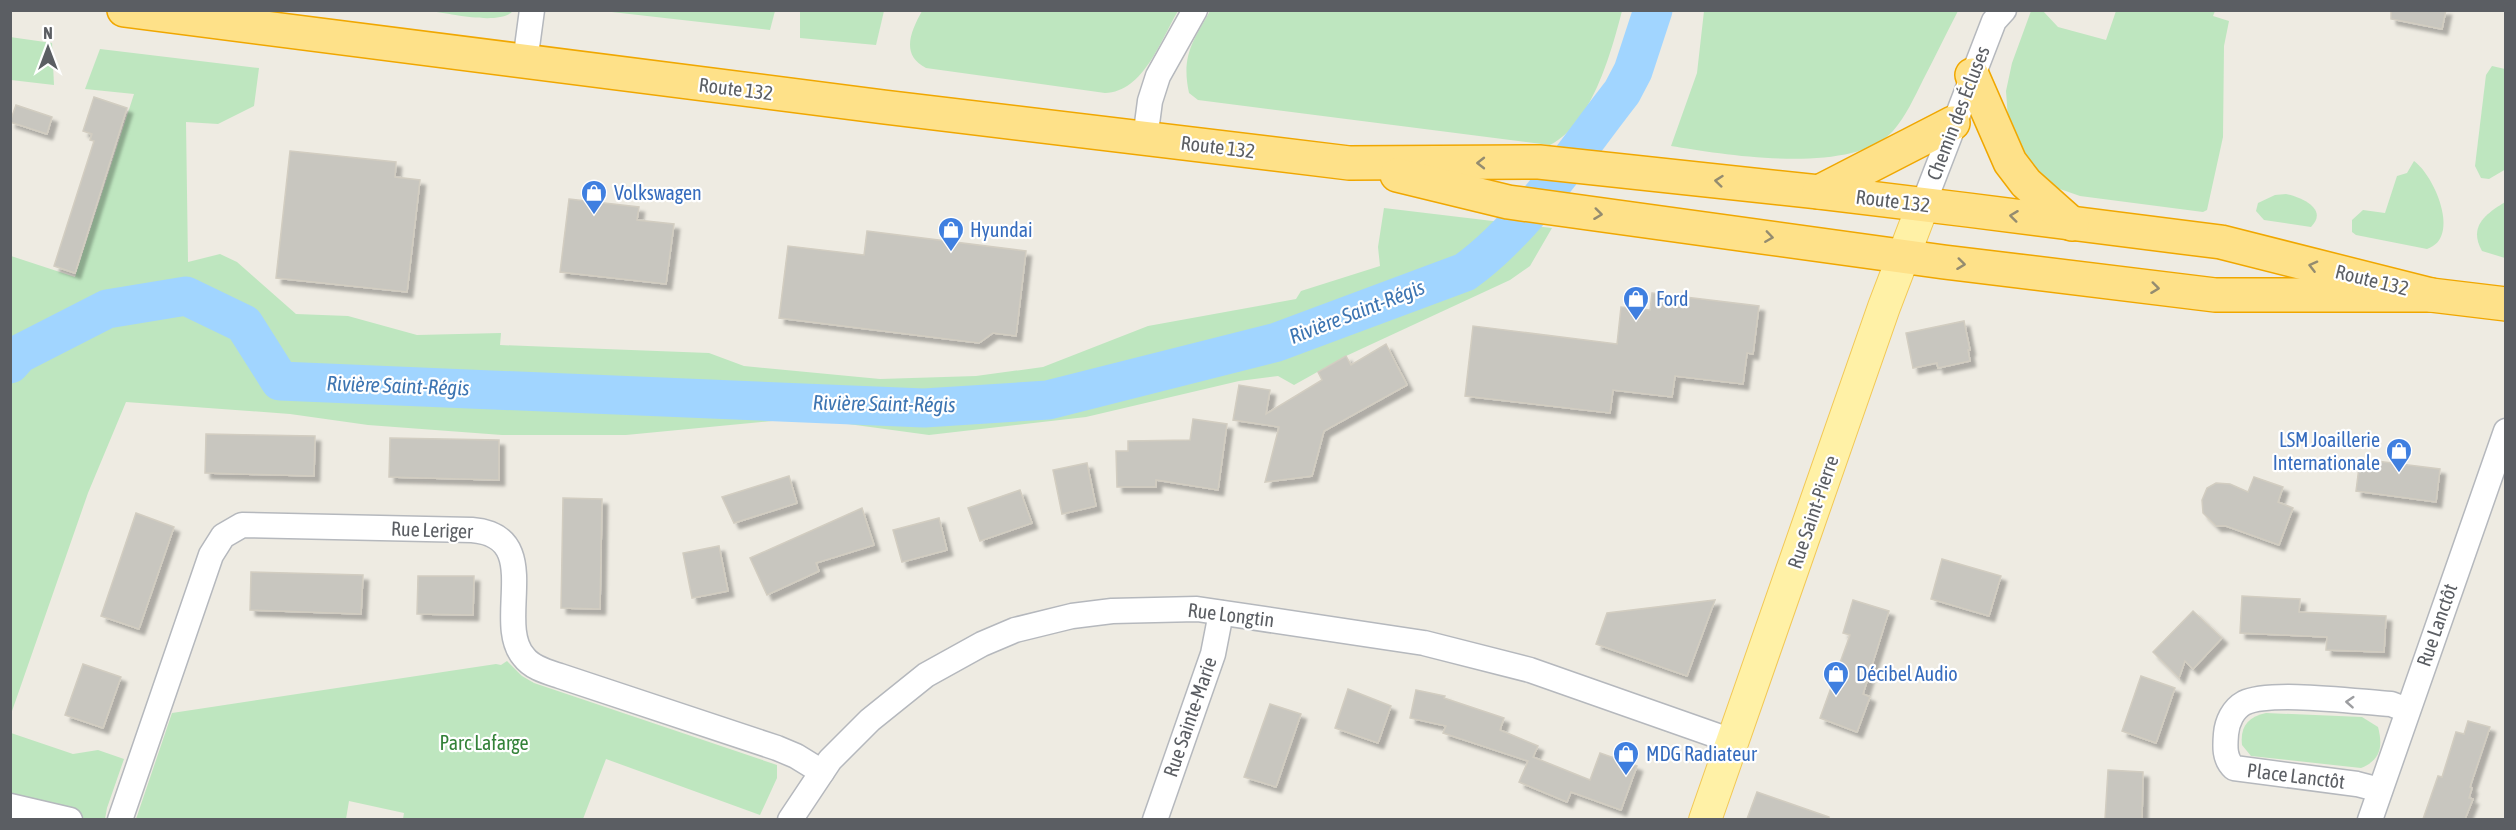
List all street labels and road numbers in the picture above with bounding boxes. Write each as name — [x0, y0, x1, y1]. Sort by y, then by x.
street label: Chemin des Écluses — [1921, 43, 1994, 183]
street label: Route 132 — [698, 73, 775, 104]
street label: Route 132 — [1180, 131, 1257, 162]
street label: Route 132 — [1855, 185, 1932, 216]
street label: Route 132 — [2333, 259, 2411, 300]
street label: Rue Saint-Pierre — [1782, 452, 1843, 571]
street label: Rue Leriger — [391, 517, 474, 542]
street label: Rue Lanctôt — [2412, 580, 2462, 669]
street label: Rue Longtin — [1186, 598, 1276, 631]
street label: Rue Sainte-Marie — [1158, 654, 1221, 780]
street label: Place Lanctôt — [2246, 758, 2347, 793]

